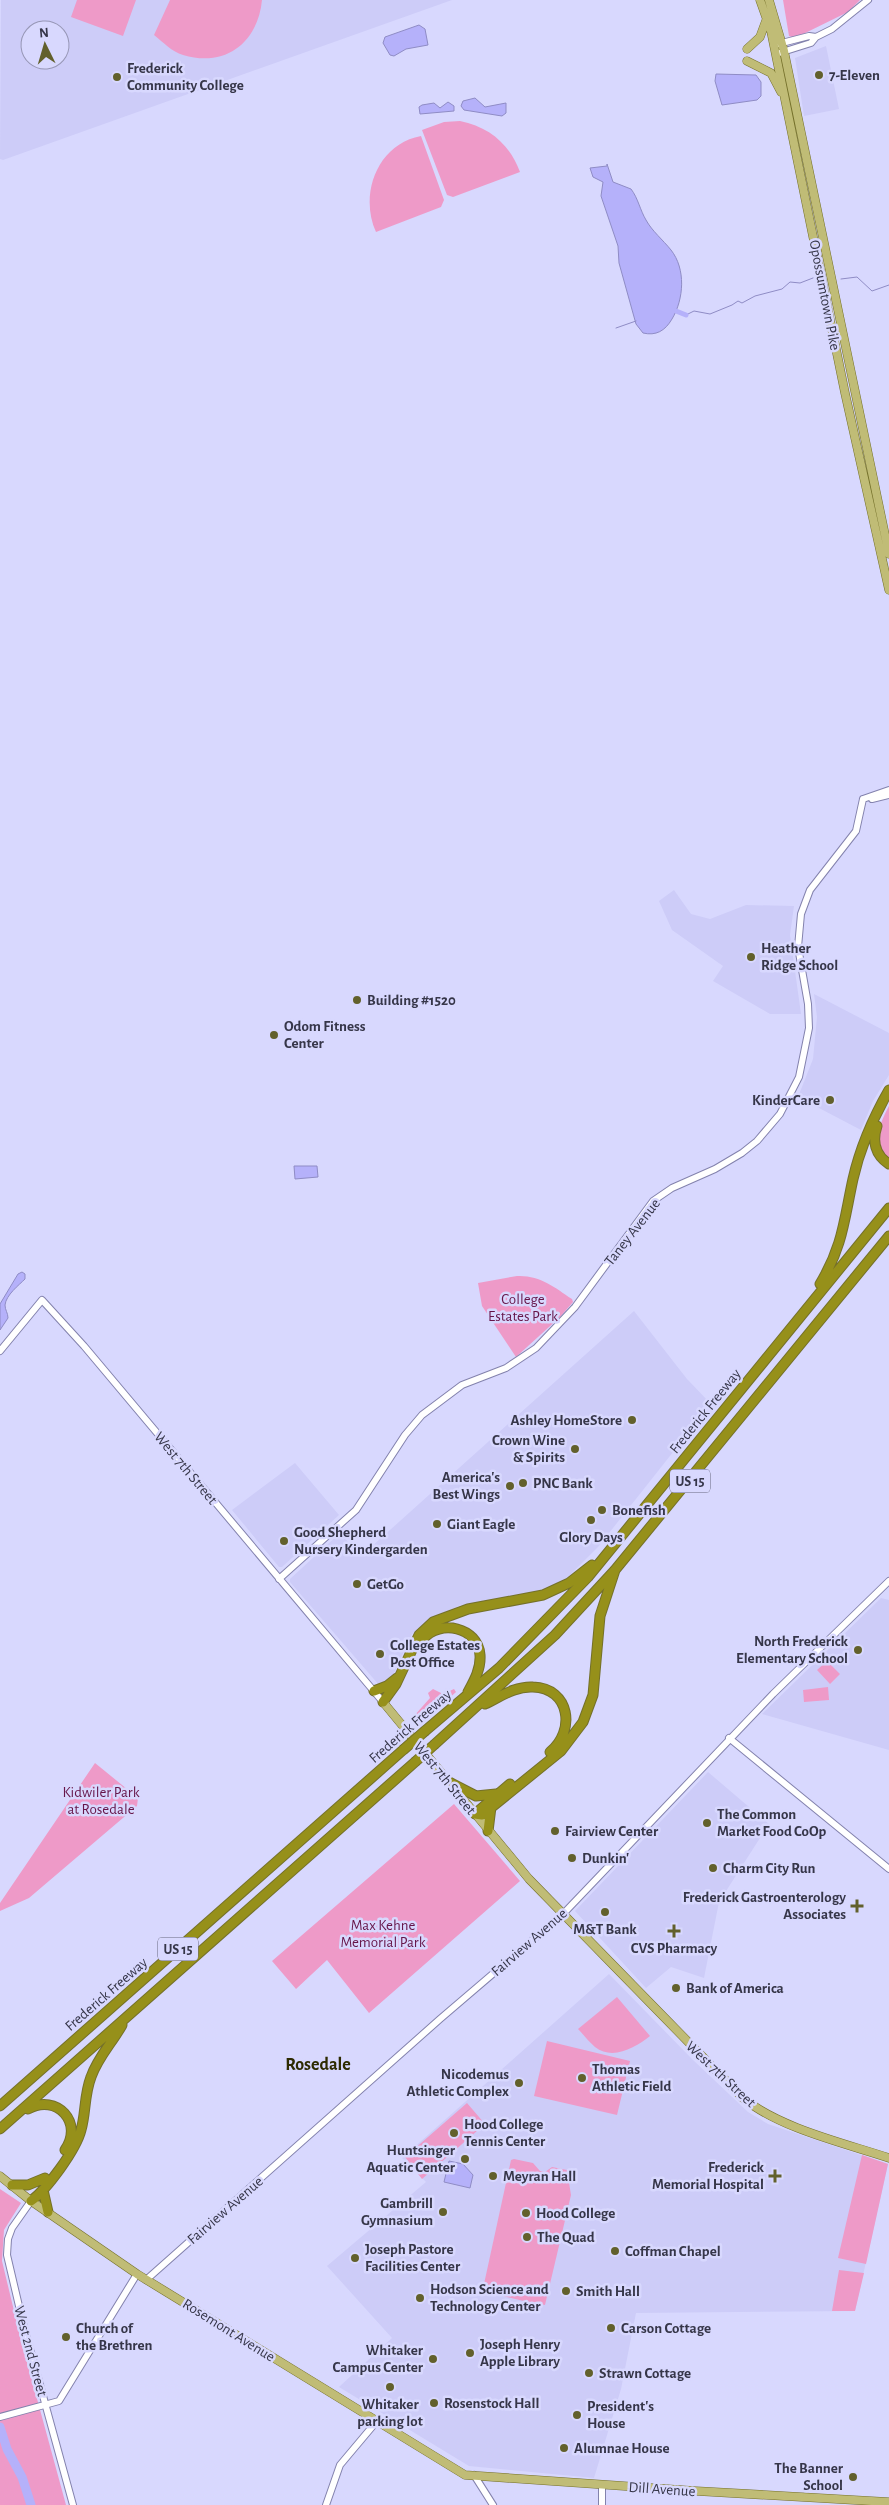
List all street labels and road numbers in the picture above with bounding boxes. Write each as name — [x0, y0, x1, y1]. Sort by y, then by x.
street label: Opossumtown Pike — [806, 239, 843, 352]
street label: Taney Avenue — [602, 1196, 663, 1269]
street label: Frederick Freeway — [667, 1366, 744, 1456]
street label: West 7th Street — [151, 1429, 220, 1507]
road number: US 15 — [670, 1470, 710, 1492]
street label: Frederick Freeway — [366, 1686, 455, 1766]
street label: West 7th Street — [411, 1739, 479, 1818]
street label: Fairview Avenue — [489, 1906, 570, 1979]
road number: US 15 — [158, 1938, 198, 1960]
street label: Frederick Freeway — [62, 1954, 151, 2034]
street label: West 7th Street — [683, 2038, 759, 2110]
street label: Fairview Avenue — [185, 2174, 266, 2247]
street label: Rosemont Avenue — [180, 2296, 278, 2365]
street label: West 2nd Street — [11, 2304, 50, 2398]
street label: Dill Avenue — [628, 2480, 696, 2499]

